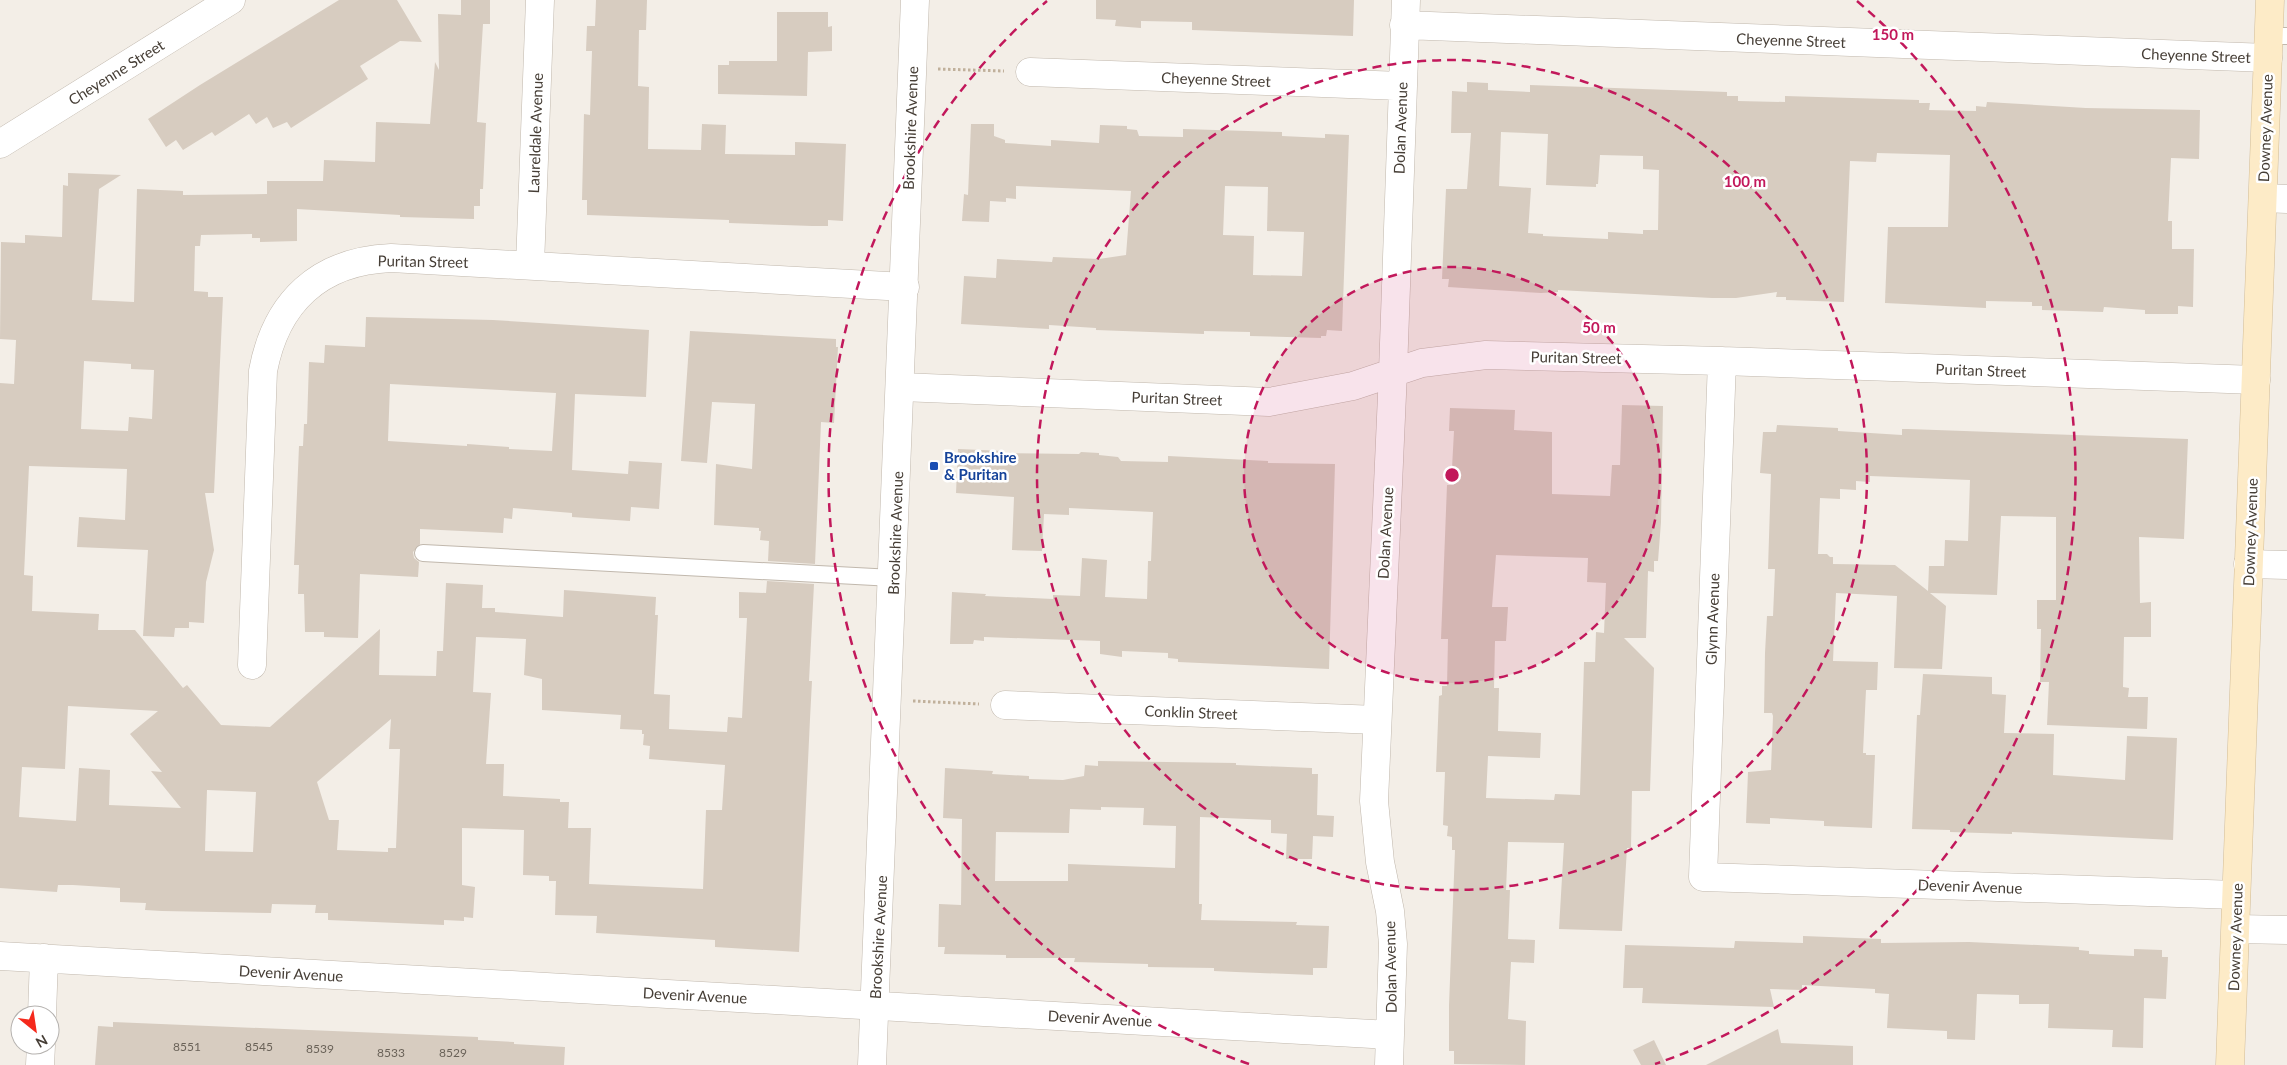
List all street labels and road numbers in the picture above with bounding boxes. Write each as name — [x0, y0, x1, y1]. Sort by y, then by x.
street label: Cheyenne Street — [1736, 29, 1847, 51]
street label: Cheyenne Street — [65, 35, 168, 109]
street label: Cheyenne Street — [2141, 44, 2252, 66]
street label: Brookshire Avenue — [899, 66, 921, 190]
street label: Cheyenne Street — [1161, 68, 1272, 90]
street label: Laureldale Avenue — [524, 72, 546, 194]
street label: Downey Avenue — [2254, 74, 2276, 182]
street label: Dolan Avenue — [1389, 82, 1411, 174]
street label: Puritan Street — [377, 251, 469, 271]
street label: Puritan Street — [1530, 347, 1622, 367]
street label: Puritan Street — [1935, 359, 2027, 381]
street label: Puritan Street — [1131, 387, 1223, 409]
street label: Brookshire Avenue — [884, 471, 906, 595]
street label: Downey Avenue — [2239, 478, 2261, 586]
street label: Dolan Avenue — [1374, 486, 1396, 579]
street label: Glynn Avenue — [1701, 573, 1723, 665]
street label: Conklin Street — [1144, 701, 1239, 723]
street label: Brookshire Avenue — [866, 875, 890, 999]
street label: Devenir Avenue — [1917, 875, 2023, 897]
street label: Downey Avenue — [2224, 883, 2246, 991]
street label: Dolan Avenue — [1380, 921, 1400, 1013]
street label: Devenir Avenue — [238, 961, 344, 985]
street label: Devenir Avenue — [642, 983, 748, 1007]
street label: Devenir Avenue — [1047, 1006, 1153, 1030]

